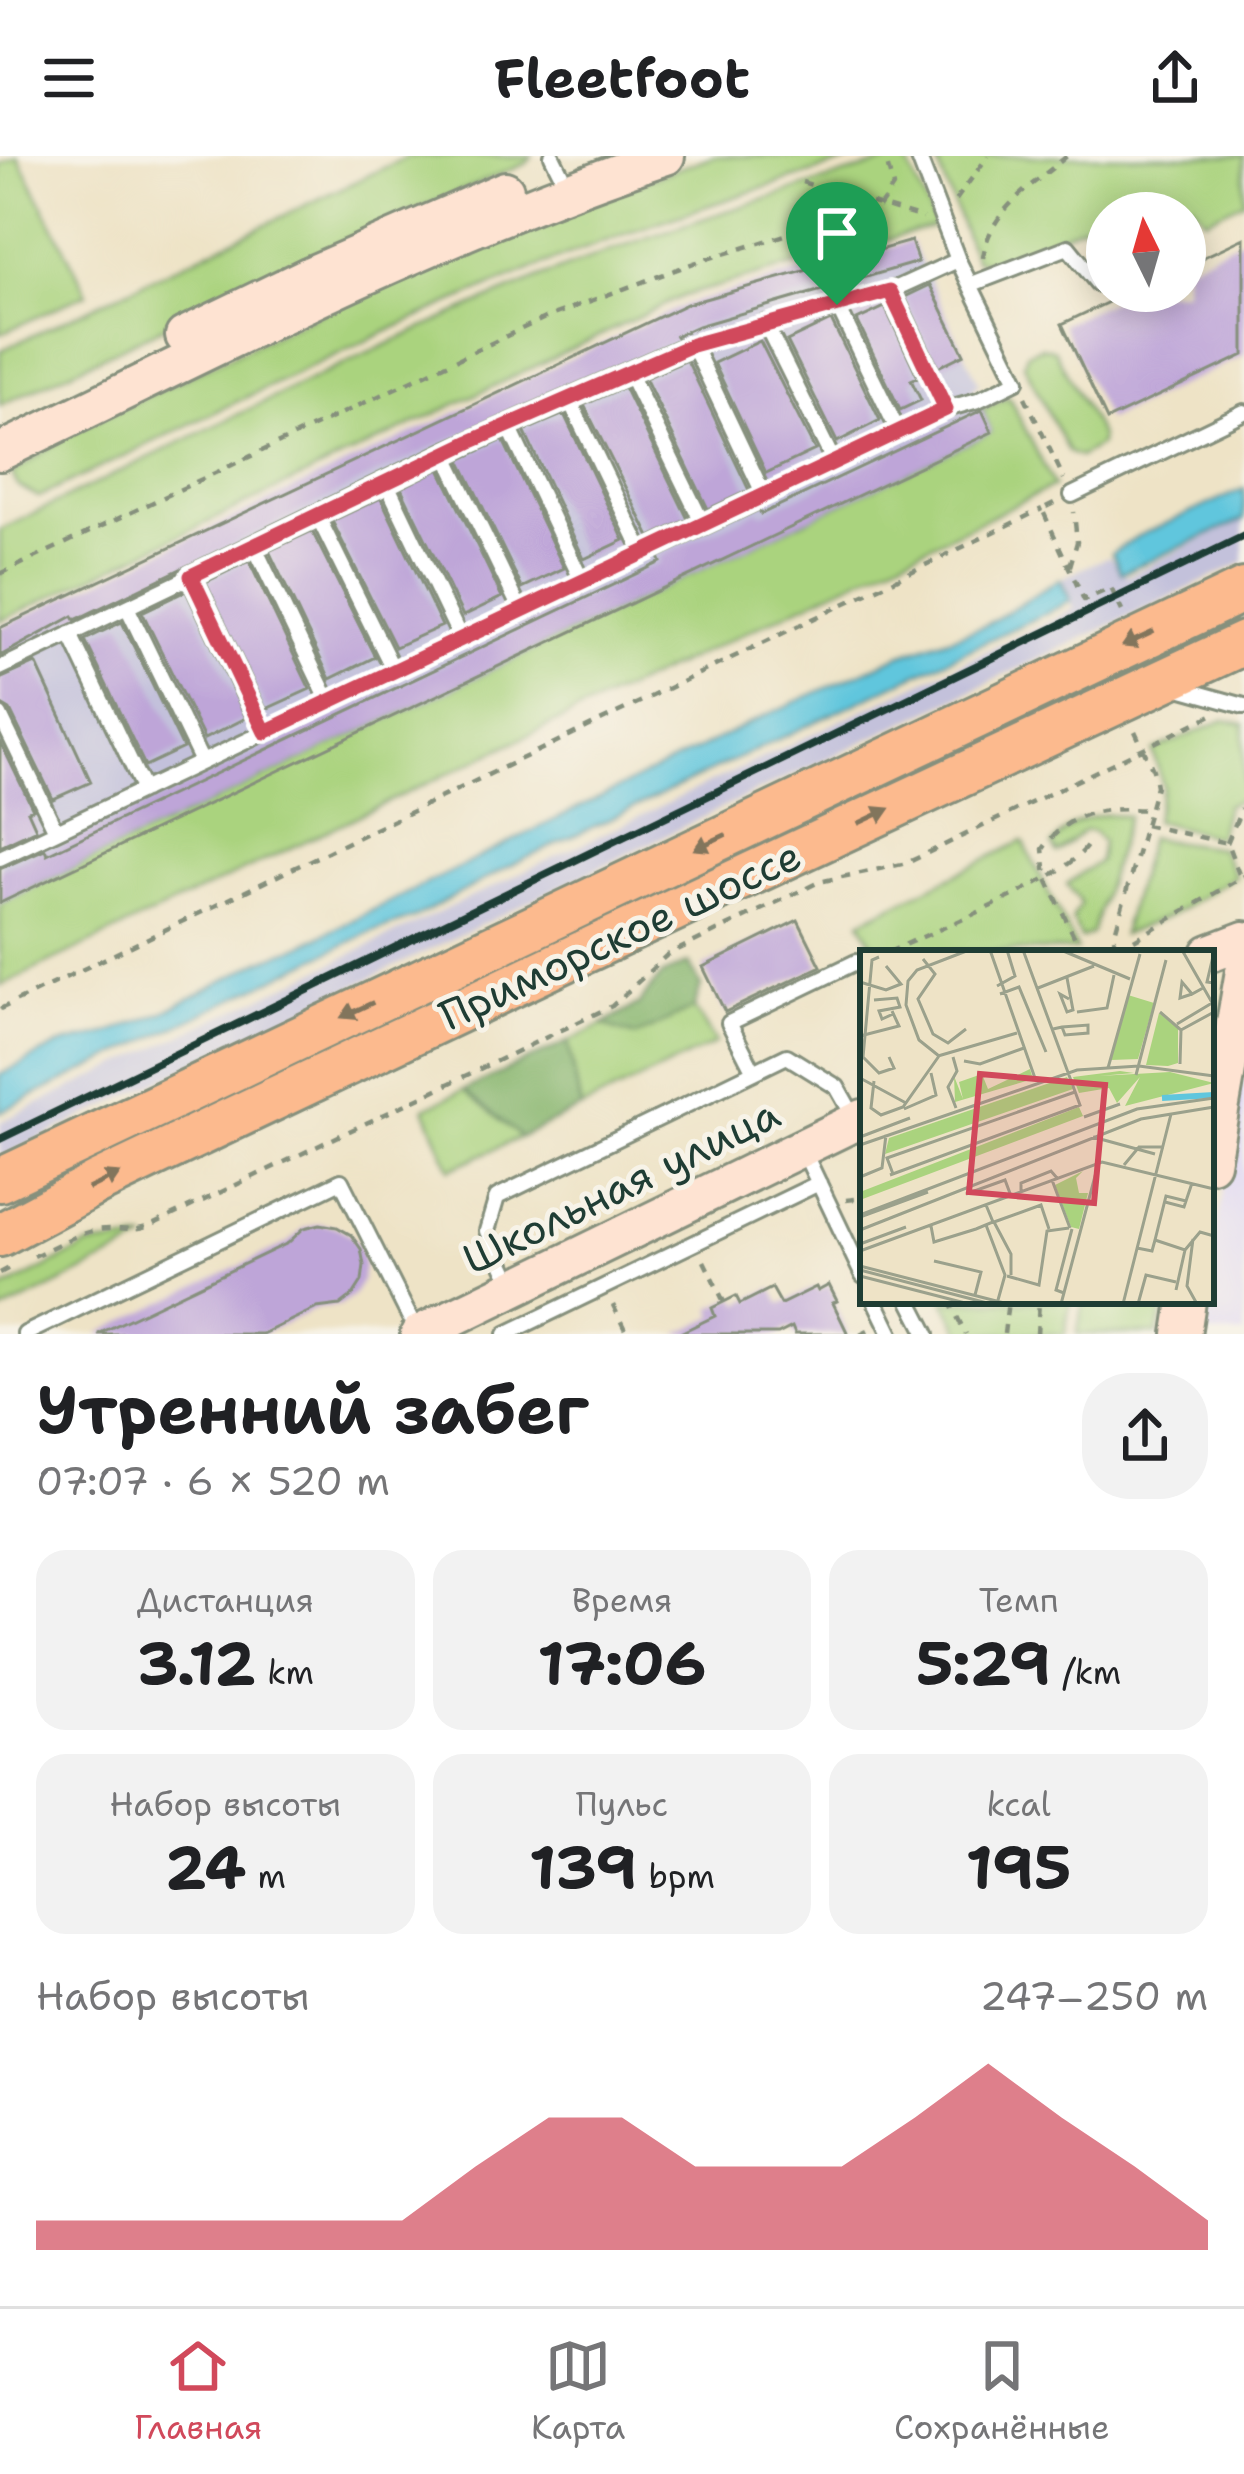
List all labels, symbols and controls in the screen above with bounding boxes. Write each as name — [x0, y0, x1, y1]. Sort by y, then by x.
text: Fleetfoot — [494, 42, 750, 114]
icon: menu — [36, 45, 102, 111]
icon: share — [1142, 45, 1208, 111]
pin — [786, 182, 888, 305]
north arrow — [1086, 192, 1206, 312]
map controls — [1086, 192, 1206, 312]
icon: arrive — [804, 200, 870, 266]
one-way arrow — [1120, 629, 1155, 649]
one-way arrow — [857, 806, 892, 826]
street label: Приморское шоссе — [430, 827, 810, 1043]
one-way arrow — [692, 832, 727, 852]
inset map — [860, 950, 1214, 1304]
one-way arrow — [339, 1000, 374, 1020]
street label: Школьная улица — [453, 1085, 789, 1287]
one-way arrow — [86, 1171, 121, 1191]
text: Утренний забег — [36, 1366, 589, 1454]
button: share — [1082, 1373, 1208, 1499]
text: 07:07 · 6 × 520 m — [36, 1455, 390, 1507]
text: Дистанция — [137, 1578, 314, 1623]
text: Время — [572, 1578, 672, 1623]
text: Темп — [979, 1578, 1059, 1623]
text: 3.12 — [137, 1623, 256, 1703]
text: 17:06 — [538, 1623, 706, 1703]
text: 5:29 — [916, 1623, 1051, 1703]
text: km — [256, 1650, 314, 1695]
text: /km — [1051, 1650, 1121, 1695]
text: Набор высоты — [110, 1782, 341, 1827]
text: Пульс — [576, 1782, 668, 1827]
text: kcal — [987, 1782, 1051, 1827]
text: 24 — [165, 1827, 246, 1907]
text: 139 — [529, 1827, 637, 1907]
text: 195 — [966, 1827, 1072, 1907]
text: m — [246, 1854, 286, 1899]
text: bpm — [637, 1854, 715, 1899]
text: Набор высоты — [36, 1970, 310, 2022]
text: 247–250 m — [980, 1970, 1208, 2022]
tab: Главная — [134, 2333, 262, 2450]
tab: Карта — [531, 2333, 625, 2450]
tab: Сохранённые — [894, 2333, 1110, 2450]

